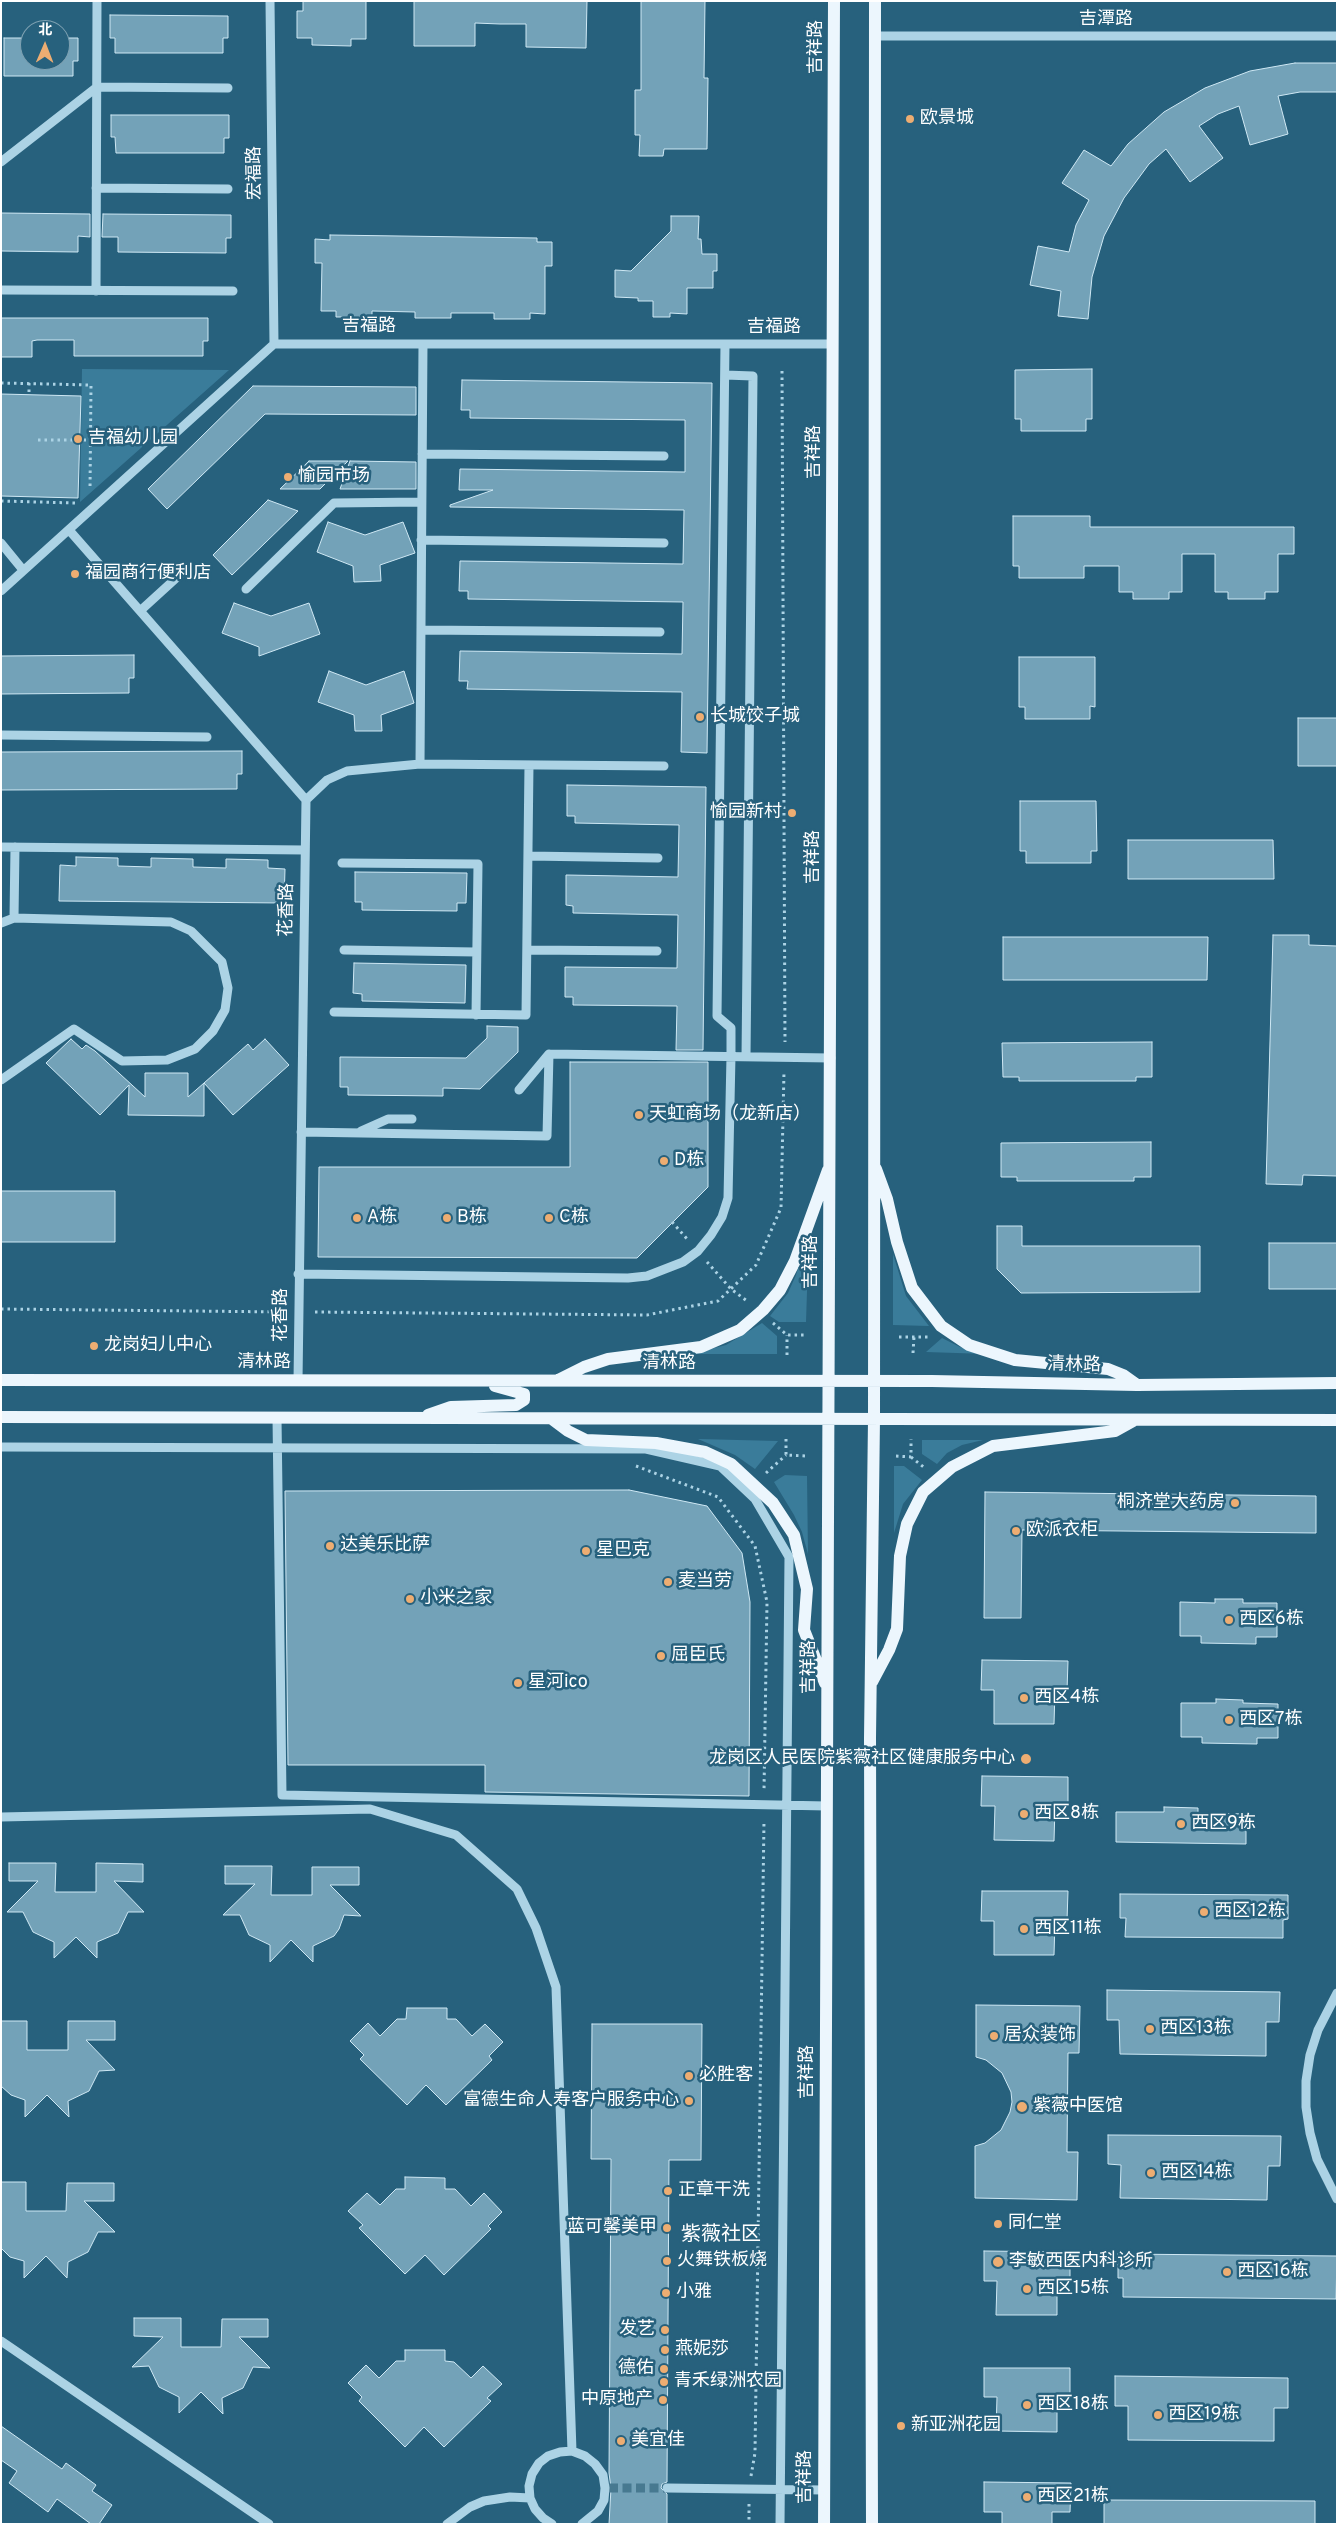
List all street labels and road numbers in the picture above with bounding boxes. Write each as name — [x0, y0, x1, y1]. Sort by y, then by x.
street label: 吉潭路 — [1079, 9, 1133, 31]
street label: 吉祥路 — [806, 20, 828, 74]
street label: 宏福路 — [245, 146, 267, 200]
street label: 吉福路 — [342, 316, 396, 338]
street label: 吉福路 — [747, 317, 801, 339]
street label: 吉祥路 — [804, 425, 826, 479]
street label: 吉祥路 — [803, 830, 825, 884]
street label: 花香路 — [277, 883, 299, 937]
street label: 吉祥路 — [801, 1235, 823, 1289]
street label: 花香路 — [271, 1288, 293, 1342]
street label: 清林路 — [237, 1352, 291, 1374]
street label: 清林路 — [642, 1353, 696, 1375]
street label: 清林路 — [1047, 1355, 1101, 1377]
street label: 吉祥路 — [799, 1640, 821, 1694]
street label: 吉祥路 — [797, 2045, 819, 2099]
street label: 吉祥路 — [795, 2450, 817, 2504]

